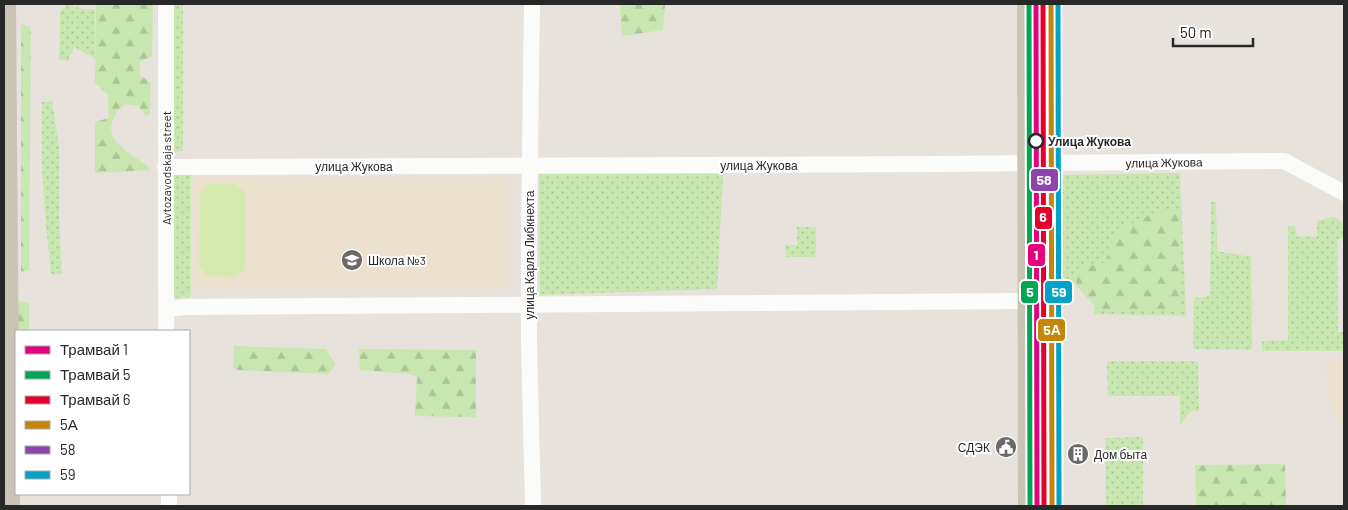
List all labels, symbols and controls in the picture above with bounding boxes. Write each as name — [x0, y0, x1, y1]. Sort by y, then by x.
scale bar — [1173, 15, 1253, 47]
text: 50 m — [1180, 23, 1212, 41]
street label: Avtozavodskaja street — [159, 111, 173, 225]
marker: Улица Жукова — [1028, 133, 1044, 149]
place label: Улица Жукова — [1048, 134, 1131, 149]
street label: улица Жукова — [1125, 154, 1203, 171]
street label: улица Жукова — [720, 158, 798, 173]
street label: улица Жукова — [315, 159, 393, 174]
line badge: 58 — [1030, 168, 1059, 192]
text: 58 — [1036, 171, 1052, 188]
street label: улица Карла Либкнехта — [522, 190, 537, 320]
line badge: 6 — [1034, 206, 1053, 230]
text: 6 — [1039, 208, 1047, 225]
line badge: 1 — [1027, 243, 1046, 267]
text: 1 — [1034, 246, 1039, 263]
school or university icon: Школа №3 — [340, 248, 364, 272]
place label: Школа №3 — [368, 253, 426, 267]
line badge: 5 — [1020, 280, 1039, 304]
line badge: 59 — [1044, 280, 1073, 304]
text: 5 — [1026, 283, 1034, 300]
text: 59 — [1052, 283, 1066, 300]
line badge: 5А — [1037, 318, 1066, 342]
text: 5А — [1043, 321, 1061, 338]
legend — [15, 330, 190, 495]
text: Трамвай 1 — [60, 340, 128, 358]
text: Трамвай 5 — [60, 365, 131, 383]
text: Трамвай 6 — [60, 390, 131, 408]
text: 5А — [60, 415, 78, 433]
public building icon: СДЭК — [994, 435, 1018, 459]
text: 58 — [60, 440, 76, 458]
place label: СДЭК — [958, 440, 990, 455]
building icon: Дом быта — [1066, 442, 1090, 466]
place label: Дом быта — [1094, 447, 1147, 462]
text: 59 — [60, 465, 76, 483]

